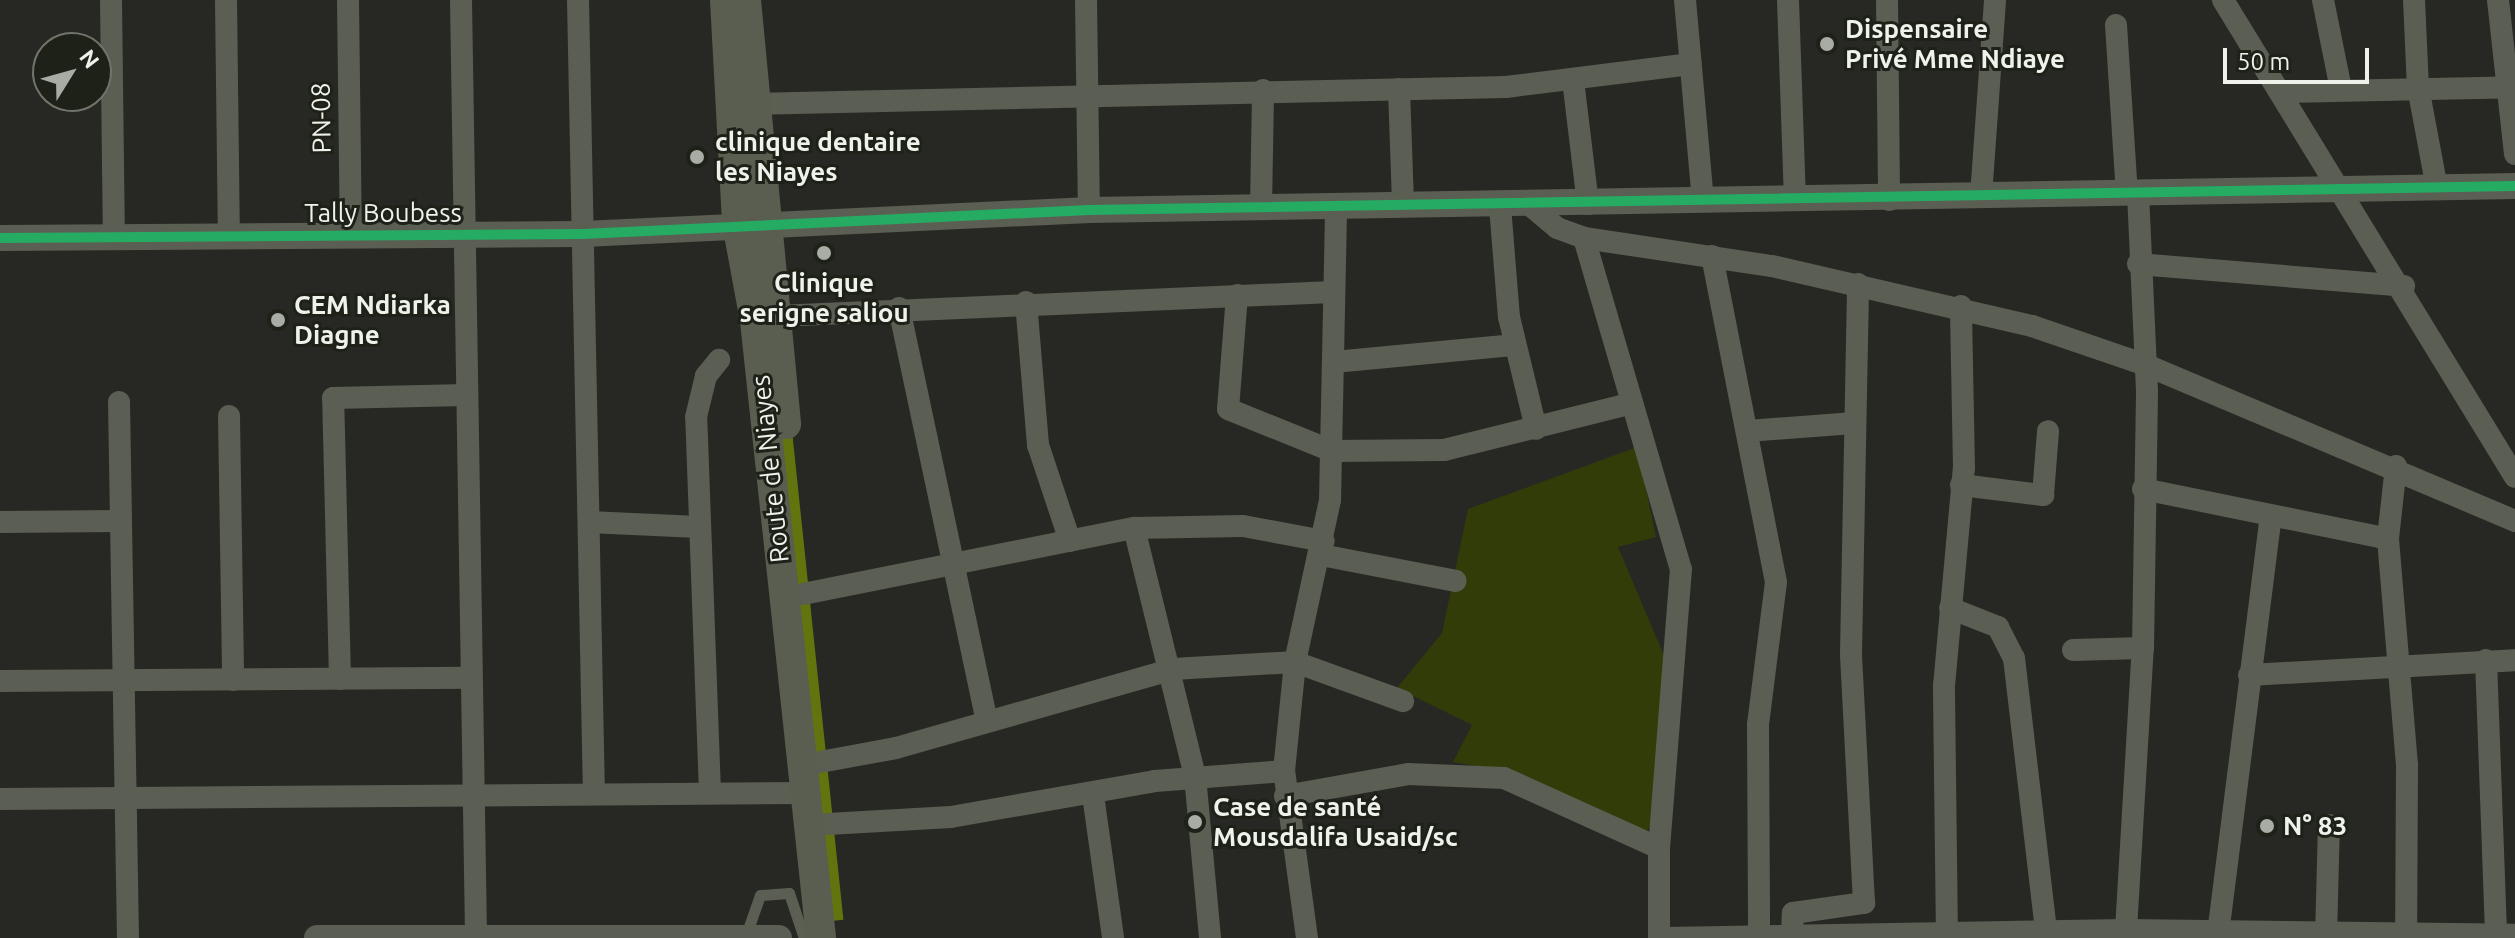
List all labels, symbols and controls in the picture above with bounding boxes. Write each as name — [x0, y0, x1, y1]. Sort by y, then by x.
place label: Dispensaire Privé Mme Ndiaye — [1845, 13, 2065, 74]
north arrow — [32, 32, 112, 112]
scale bar — [2227, 32, 2373, 82]
marker: Dispensaire Privé Mme Ndiaye — [1816, 33, 1838, 55]
text: N — [75, 44, 105, 73]
text: 50 m — [2237, 48, 2290, 75]
street label: PN-08 — [305, 82, 337, 154]
place label: clinique dentaire les Niayes — [715, 126, 921, 188]
marker: clinique dentaire les Niayes — [686, 146, 708, 168]
street label: Tally Boubess — [304, 197, 462, 229]
marker: Clinique serigne saliou — [813, 242, 835, 264]
place label: Clinique serigne saliou — [739, 267, 909, 328]
place label: CEM Ndiarka Diagne — [294, 289, 451, 350]
marker: CEM Ndiarka Diagne — [269, 311, 287, 329]
street label: Route de Niayes — [745, 374, 795, 564]
place label: Case de santé Mousdalifa Usaid/sc — [1213, 791, 1458, 852]
place label: N° 83 — [2283, 810, 2347, 842]
marker: Case de santé Mousdalifa Usaid/sc — [1184, 811, 1206, 833]
marker: N° 83 — [2258, 817, 2276, 835]

